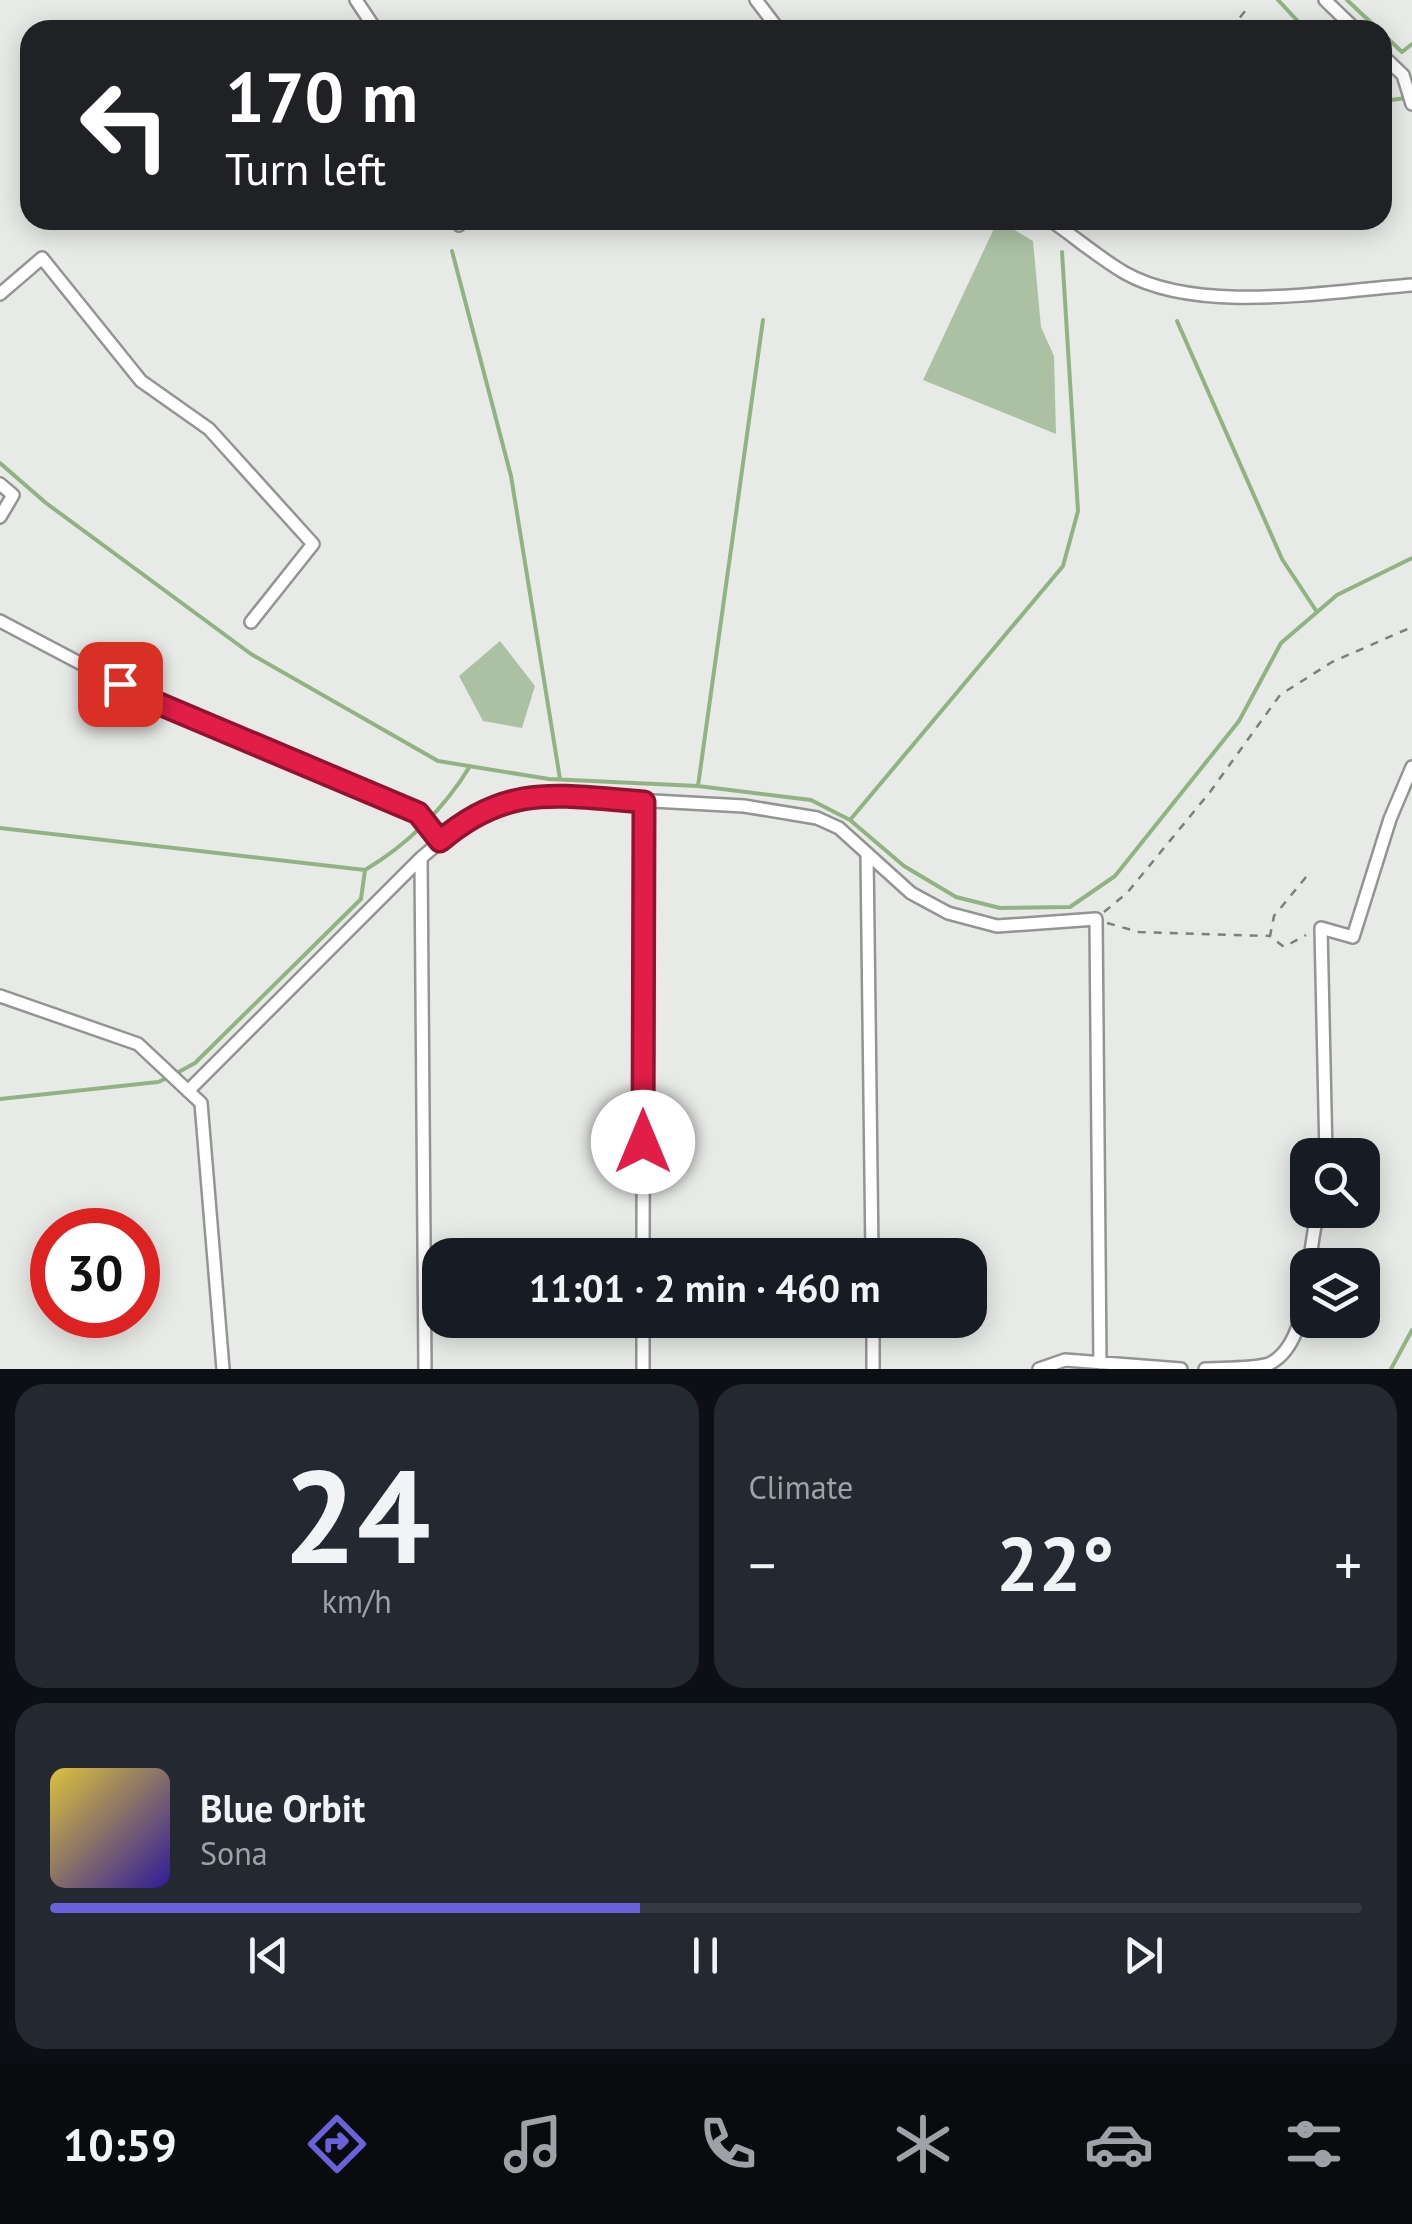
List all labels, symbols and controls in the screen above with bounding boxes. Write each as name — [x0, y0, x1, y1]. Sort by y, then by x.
text: 170 m — [225, 51, 418, 141]
icon: left — [60, 60, 190, 190]
text: Turn left — [225, 139, 386, 197]
pin — [78, 642, 163, 727]
icon: arrive — [93, 657, 148, 712]
position arrow — [591, 1090, 695, 1194]
map controls — [1290, 1138, 1380, 1338]
button: search — [1290, 1138, 1380, 1228]
speed limit sign: 30 — [30, 1208, 160, 1338]
button: layers — [1290, 1248, 1380, 1338]
text: 11:01 · 2 min · 460 m — [529, 1263, 880, 1312]
text: 24 — [283, 1431, 430, 1599]
text: Climate — [749, 1466, 853, 1508]
text: 22° — [996, 1515, 1114, 1612]
text: − — [749, 1529, 776, 1600]
text: + — [1334, 1529, 1362, 1600]
text: km/h — [322, 1580, 392, 1622]
text: Blue Orbit — [200, 1783, 365, 1832]
text: Sona — [200, 1832, 268, 1874]
icon: previous — [241, 1928, 296, 1983]
icon: pause — [678, 1928, 733, 1983]
icon: next — [1116, 1928, 1171, 1983]
icon: directions — [302, 2109, 372, 2179]
icon: music — [498, 2109, 568, 2179]
icon: phone — [693, 2109, 763, 2179]
icon: climate — [888, 2109, 958, 2179]
icon: car — [1084, 2109, 1154, 2179]
icon: filters — [1279, 2109, 1349, 2179]
text: 10:59 — [63, 2115, 177, 2173]

